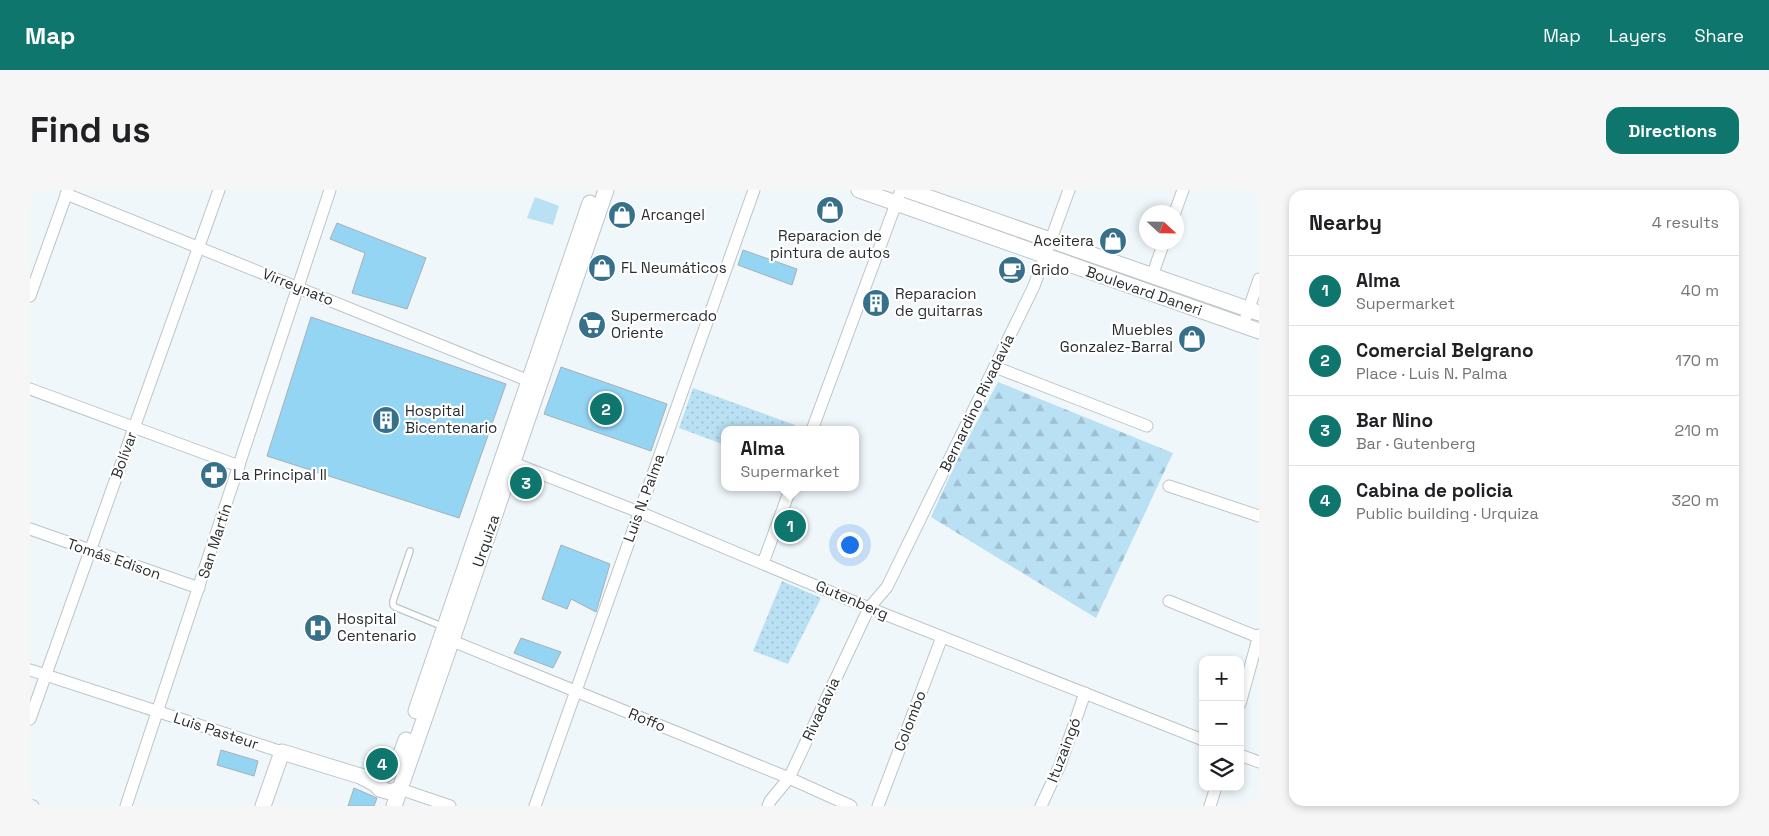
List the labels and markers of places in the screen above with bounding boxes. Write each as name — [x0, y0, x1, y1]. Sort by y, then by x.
shop icon: Reparacion de pintura de autos — [815, 195, 845, 225]
shop icon: Arcangel — [607, 200, 637, 230]
place label: Arcangel — [641, 205, 705, 224]
place label: Reparacion de pintura de autos — [770, 226, 890, 262]
shop icon: Aceitera — [1098, 226, 1128, 256]
place label: Aceitera — [1033, 231, 1094, 250]
shop icon: FL Neumáticos — [587, 253, 617, 283]
cafe icon: Grido — [997, 255, 1027, 285]
place label: FL Neumáticos — [621, 258, 727, 277]
place label: Grido — [1031, 260, 1069, 279]
place label: Reparacion de guitarras — [895, 284, 983, 320]
building icon: Reparacion de guitarras — [861, 288, 891, 318]
place label: Supermercado Oriente — [611, 306, 717, 342]
supermarket icon: Supermercado Oriente — [577, 310, 607, 340]
place label: Muebles Gonzalez-Barral — [1060, 320, 1173, 356]
shop icon: Muebles Gonzalez-Barral — [1177, 324, 1207, 354]
pin: 2 — [590, 390, 622, 428]
place label: Hospital Bicentenario — [405, 401, 497, 437]
building icon: Hospital Bicentenario — [371, 405, 401, 435]
pharmacy icon: La Principal II — [199, 460, 229, 490]
pin: 3 — [510, 464, 542, 502]
place label: La Principal II — [233, 465, 327, 484]
pin: 1 — [774, 507, 806, 545]
place label: Hospital Centenario — [337, 609, 416, 645]
hospital icon: Hospital Centenario — [303, 613, 333, 643]
pin: 4 — [366, 745, 398, 783]

